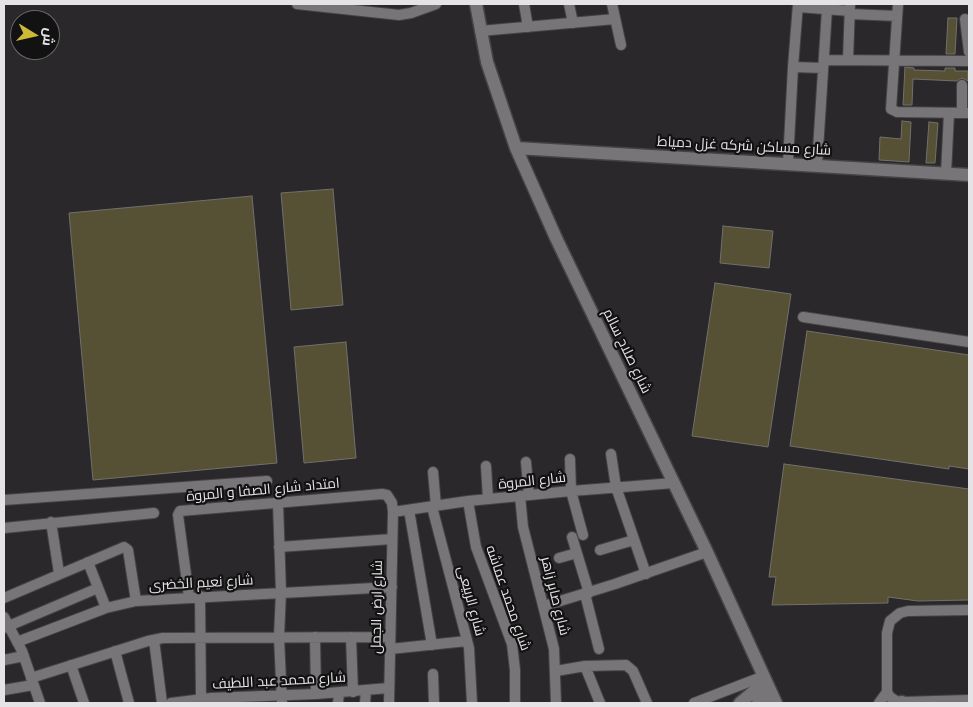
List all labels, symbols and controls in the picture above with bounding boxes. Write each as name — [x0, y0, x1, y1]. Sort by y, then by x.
north arrow — [10, 10, 60, 60]
text: ش — [39, 27, 59, 47]
street label: شارع مساكن شركه غزل دمياط — [657, 133, 831, 159]
street label: شارع صلاح سالم — [599, 306, 655, 396]
street label: شارع المروة — [497, 469, 567, 493]
street label: امتداد شارع الصفا و المروة — [186, 475, 340, 505]
street label: شارع محمد عماشه — [482, 543, 534, 653]
street label: شارع صابر زاهر — [537, 555, 573, 637]
street label: شارع ارض الجمل — [368, 560, 386, 654]
street label: شارع الربيعى — [454, 564, 488, 638]
street label: شارع نعيم الخضرى — [148, 572, 254, 594]
street label: شارع محمد عبد اللطيف — [212, 669, 346, 693]

